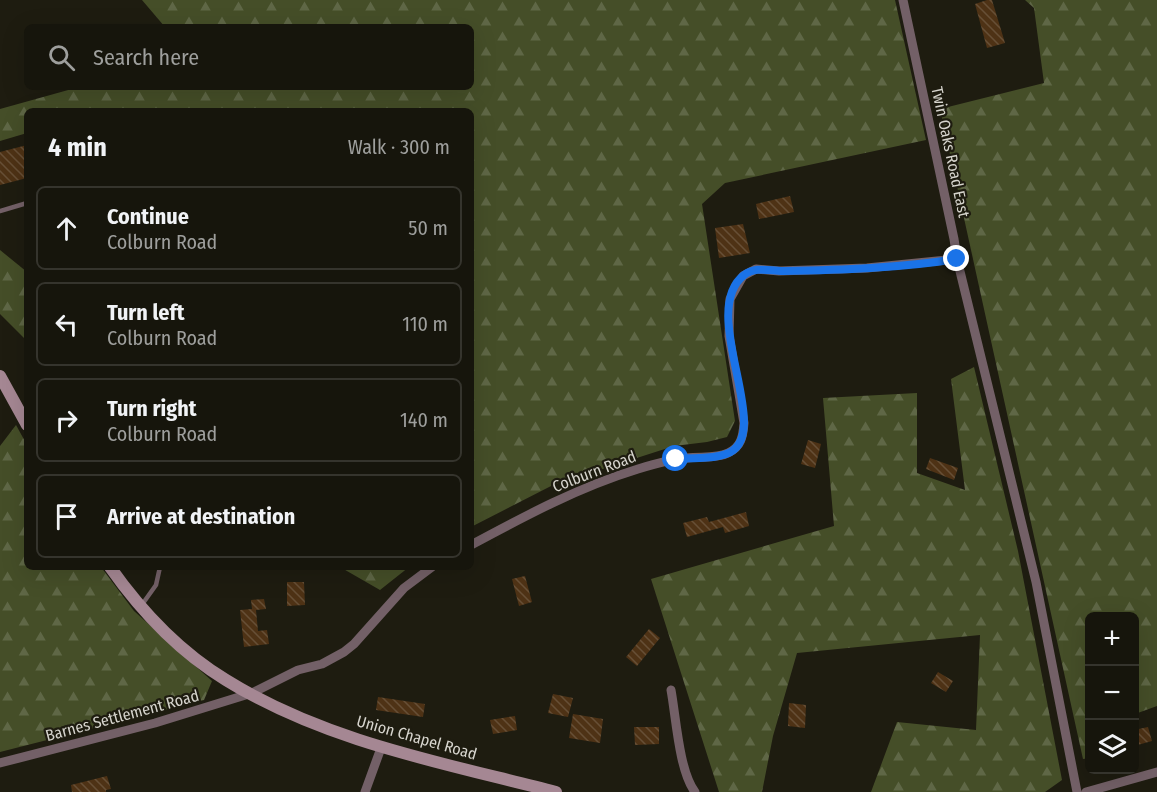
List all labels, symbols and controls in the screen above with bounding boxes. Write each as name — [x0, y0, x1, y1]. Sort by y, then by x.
search box — [24, 24, 474, 90]
icon: search — [45, 41, 78, 74]
text: Search here — [93, 44, 199, 71]
street label: Twin Oaks Road East — [927, 85, 974, 220]
text: 4 min — [48, 132, 107, 163]
text: Walk · 300 m — [348, 135, 450, 159]
text: Continue — [107, 203, 189, 230]
icon: ahead — [50, 212, 83, 245]
text: 50 m — [408, 216, 448, 240]
text: Colburn Road — [107, 230, 217, 254]
route end — [943, 245, 969, 271]
text: Turn left — [107, 299, 185, 326]
icon: left — [50, 308, 83, 341]
text: 110 m — [402, 312, 448, 336]
text: Colburn Road — [107, 326, 217, 350]
text: Turn right — [107, 395, 196, 422]
icon: right — [50, 404, 83, 437]
text: 140 m — [400, 408, 448, 432]
text: Colburn Road — [107, 422, 217, 446]
route start — [662, 445, 688, 471]
street label: Colburn Road — [550, 447, 639, 496]
icon: arrive — [50, 500, 83, 533]
text: Arrive at destination — [107, 503, 295, 530]
map controls — [1085, 612, 1139, 774]
button: + — [1085, 612, 1139, 666]
button: − — [1085, 666, 1139, 720]
street label: Barnes Settlement Road — [43, 686, 201, 745]
street label: Union Chapel Road — [355, 711, 479, 764]
button: layers — [1085, 720, 1139, 774]

